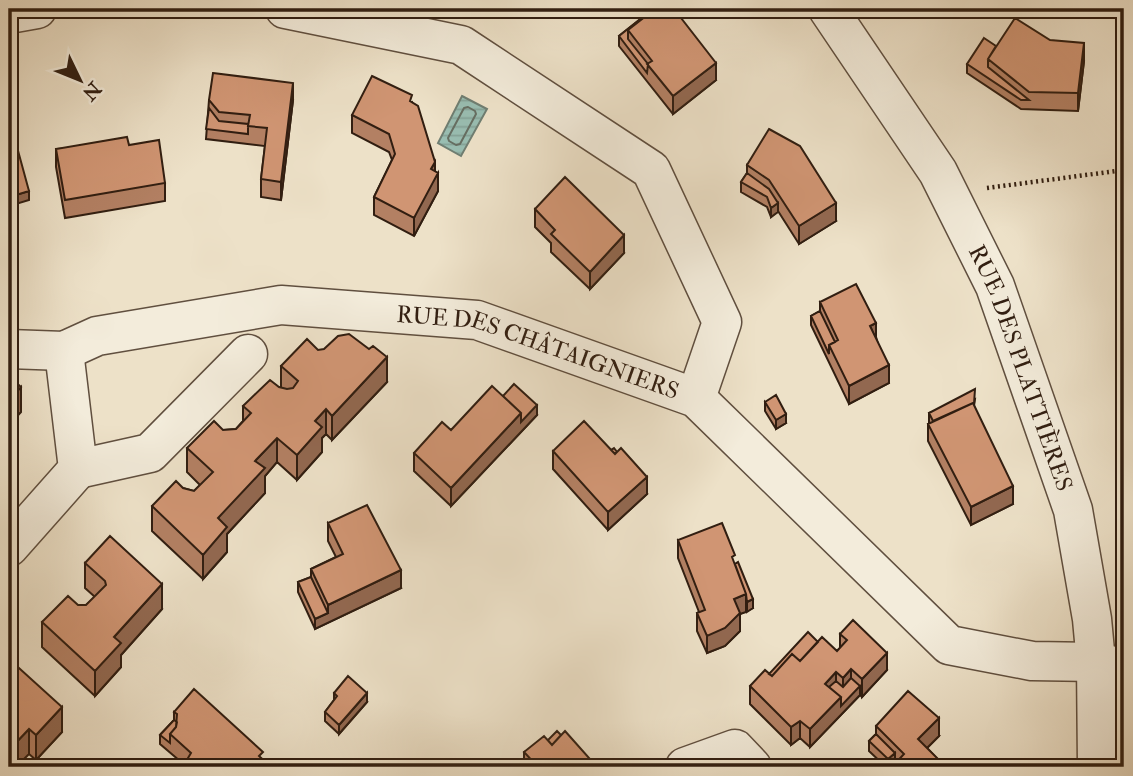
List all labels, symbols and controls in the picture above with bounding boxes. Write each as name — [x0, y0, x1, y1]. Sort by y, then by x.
north arrow — [46, 46, 116, 116]
text: N — [76, 76, 107, 106]
street label: RUE DES PLATTIÈRES — [962, 240, 1080, 495]
street label: RUE DES CHÂTAIGNIERS — [396, 299, 683, 405]

